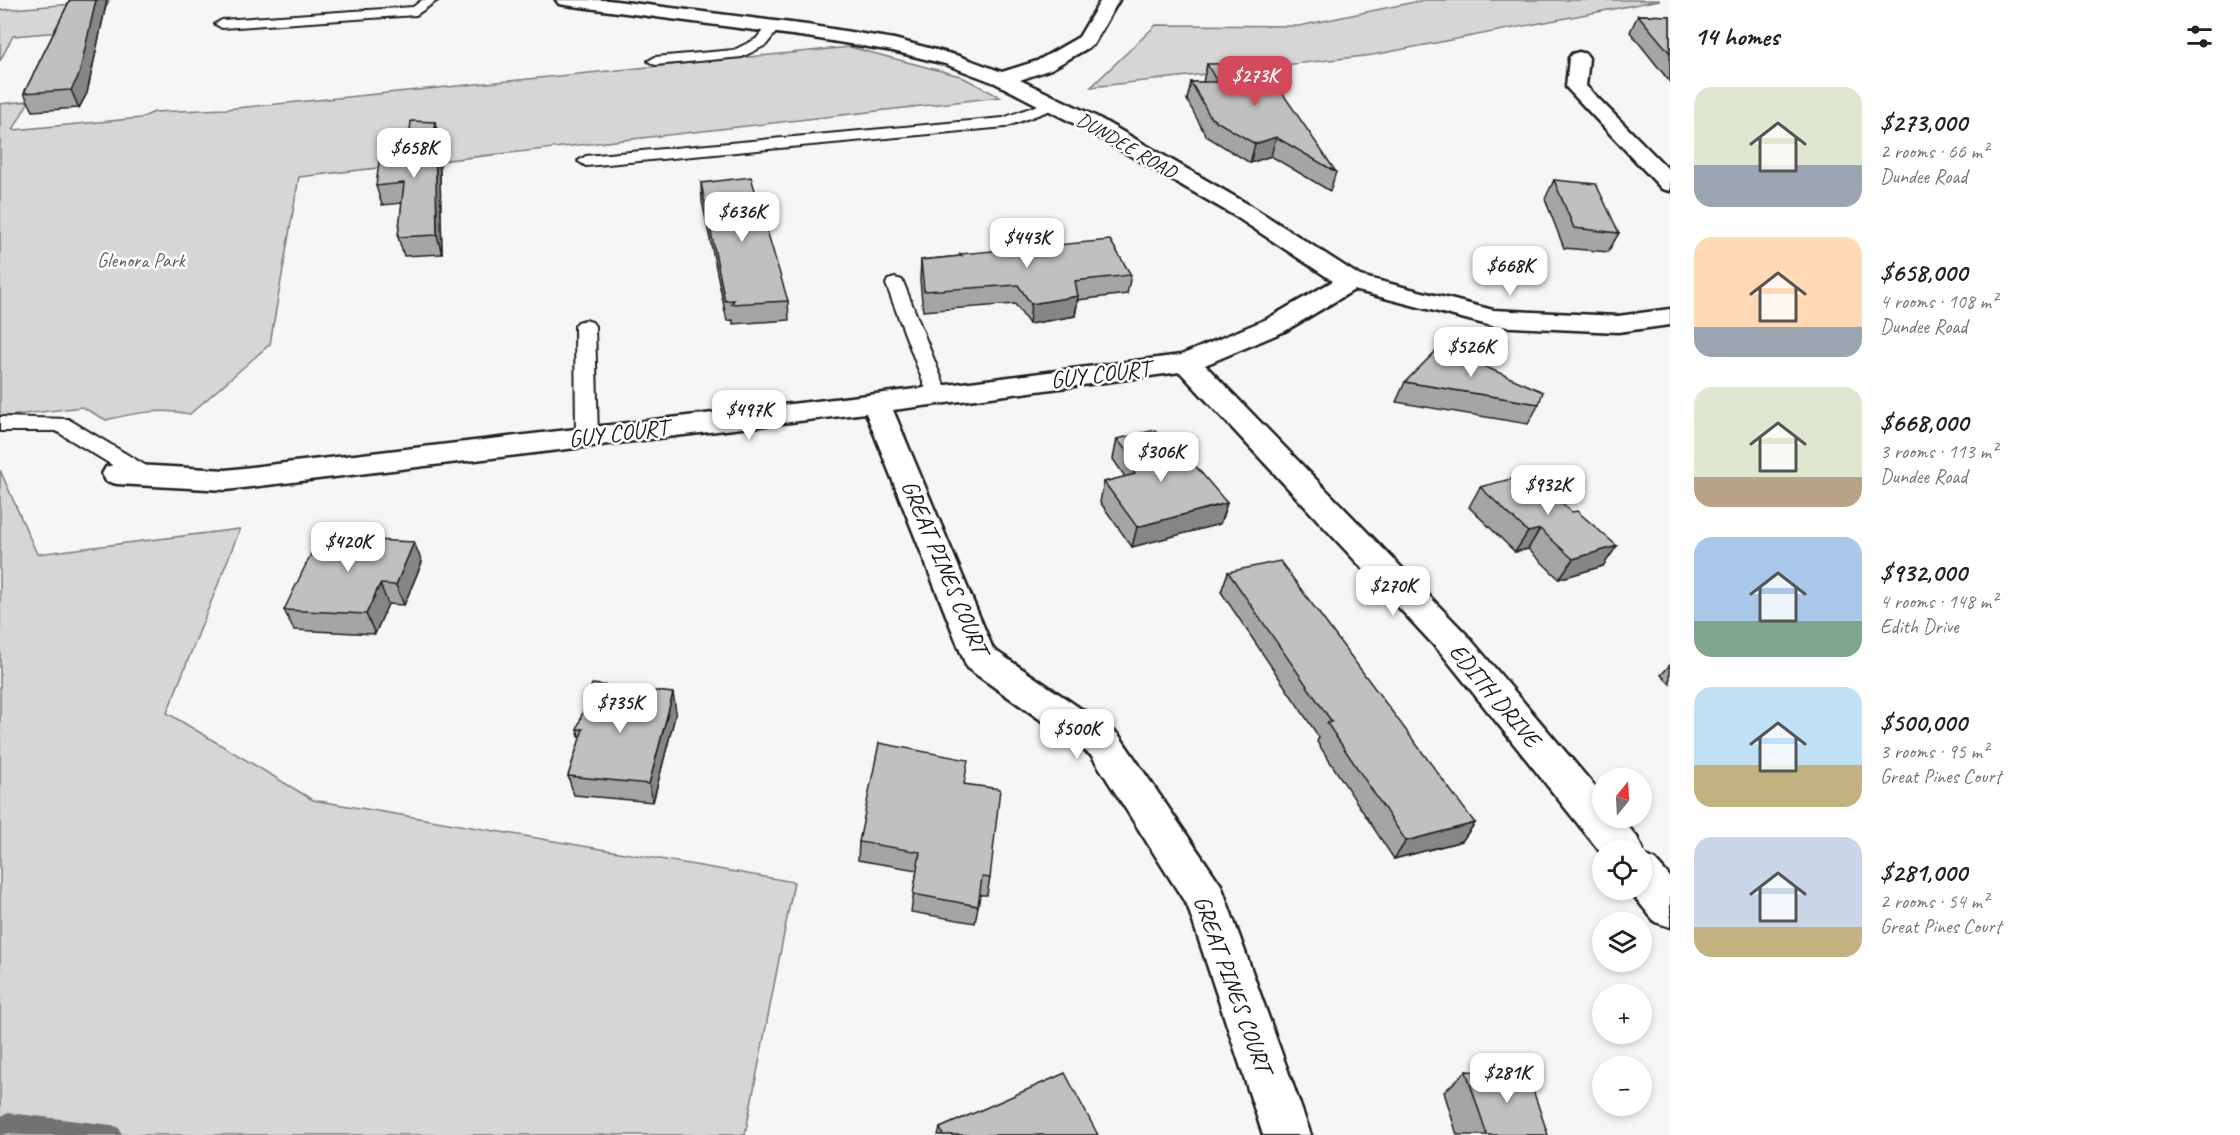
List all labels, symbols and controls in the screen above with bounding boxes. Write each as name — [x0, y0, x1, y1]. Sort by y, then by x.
text: 14 homes — [1694, 20, 1779, 53]
icon: filters — [2183, 20, 2216, 53]
pin: $273K — [1213, 56, 1297, 107]
text: $273K — [1232, 63, 1278, 88]
text: $273,000 — [1880, 106, 1967, 139]
street label: DUNDEE ROAD — [1072, 107, 1183, 185]
icon: home — [1742, 111, 1814, 183]
pin: $658K — [372, 128, 456, 179]
text: $658K — [391, 135, 437, 160]
text: 2 rooms · 66 m² — [1880, 139, 1988, 164]
text: Dundee Road — [1880, 164, 1967, 189]
pin: $636K — [700, 192, 784, 243]
text: $636K — [719, 199, 766, 224]
pin: $443K — [985, 218, 1069, 269]
text: $443K — [1004, 225, 1050, 250]
pin: $668K — [1468, 246, 1552, 297]
park label: Glenora Park — [97, 248, 187, 273]
text: $668K — [1487, 253, 1534, 278]
text: $658,000 — [1880, 256, 1967, 289]
icon: home — [1742, 261, 1814, 333]
text: 4 rooms · 108 m² — [1880, 289, 1997, 314]
text: Dundee Road — [1880, 314, 1967, 339]
pin: $526K — [1429, 327, 1513, 378]
text: $526K — [1448, 334, 1494, 359]
street label: GUY COURT — [1049, 352, 1157, 395]
pin: $497K — [707, 390, 791, 441]
text: $497K — [726, 397, 772, 422]
text: $668,000 — [1880, 406, 1968, 439]
street label: GUY COURT — [567, 411, 675, 454]
icon: home — [1742, 411, 1814, 483]
pin: $306K — [1119, 432, 1203, 483]
text: $306K — [1138, 439, 1184, 464]
text: 3 rooms · 113 m² — [1880, 439, 1997, 464]
text: Dundee Road — [1880, 464, 1967, 489]
pin: $932K — [1506, 465, 1590, 516]
text: $932K — [1525, 472, 1571, 497]
street label: GREAT PINES COURT — [895, 476, 997, 664]
pin: $420K — [306, 522, 390, 573]
text: $420K — [325, 529, 371, 554]
text: $932,000 — [1880, 556, 1967, 589]
icon: home — [1742, 561, 1814, 633]
pin: $270K — [1351, 566, 1435, 617]
text: $270K — [1370, 573, 1416, 598]
text: 4 rooms · 148 m² — [1880, 589, 1997, 614]
text: Edith Drive — [1880, 614, 1959, 639]
street label: EDITH DRIVE — [1443, 637, 1549, 756]
pin: $735K — [578, 683, 662, 734]
text: $735K — [597, 690, 643, 715]
text: $500,000 — [1880, 706, 1967, 739]
pin: $500K — [1035, 709, 1119, 760]
icon: home — [1742, 711, 1814, 783]
text: $500K — [1054, 716, 1100, 741]
text: 3 rooms · 95 m² — [1880, 739, 1988, 764]
text: Great Pines Court — [1880, 764, 2001, 789]
north arrow — [1592, 768, 1652, 828]
map controls — [1592, 768, 1652, 1116]
button: locate — [1592, 840, 1652, 900]
text: $281,000 — [1880, 856, 1967, 889]
icon: home — [1742, 861, 1814, 933]
text: 2 rooms · 54 m² — [1880, 889, 1988, 914]
street label: GREAT PINES COURT — [1187, 891, 1281, 1082]
button: layers — [1592, 912, 1652, 972]
text: Great Pines Court — [1880, 914, 2001, 939]
button: + — [1592, 984, 1652, 1044]
pin: $281K — [1465, 1053, 1549, 1104]
button: − — [1592, 1056, 1652, 1116]
text: $281K — [1484, 1060, 1530, 1085]

